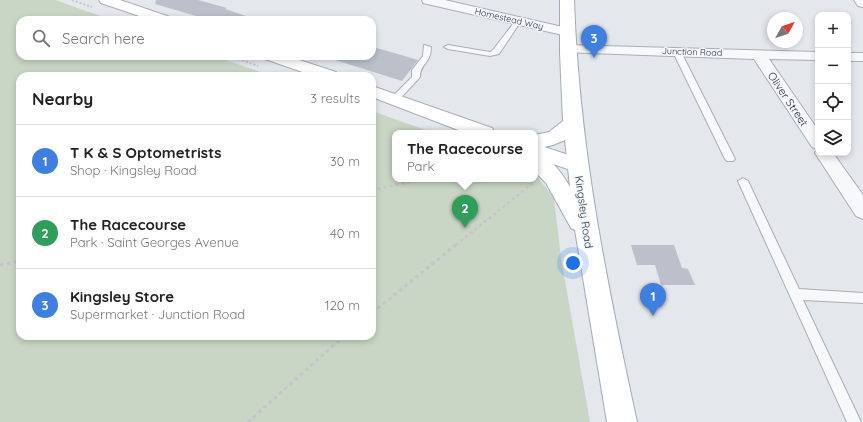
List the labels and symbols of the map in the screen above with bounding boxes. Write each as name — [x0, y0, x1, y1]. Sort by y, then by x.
street label: Homestead Way — [474, 5, 545, 32]
north arrow — [767, 12, 803, 48]
pin: 3 — [581, 25, 607, 58]
street label: Junction Road — [662, 45, 722, 58]
street label: Oliver Street — [765, 69, 811, 129]
street label: Kingsley Road — [572, 175, 596, 249]
pin: 2 — [452, 195, 478, 228]
your location — [563, 253, 583, 273]
pin: 1 — [640, 283, 666, 316]

